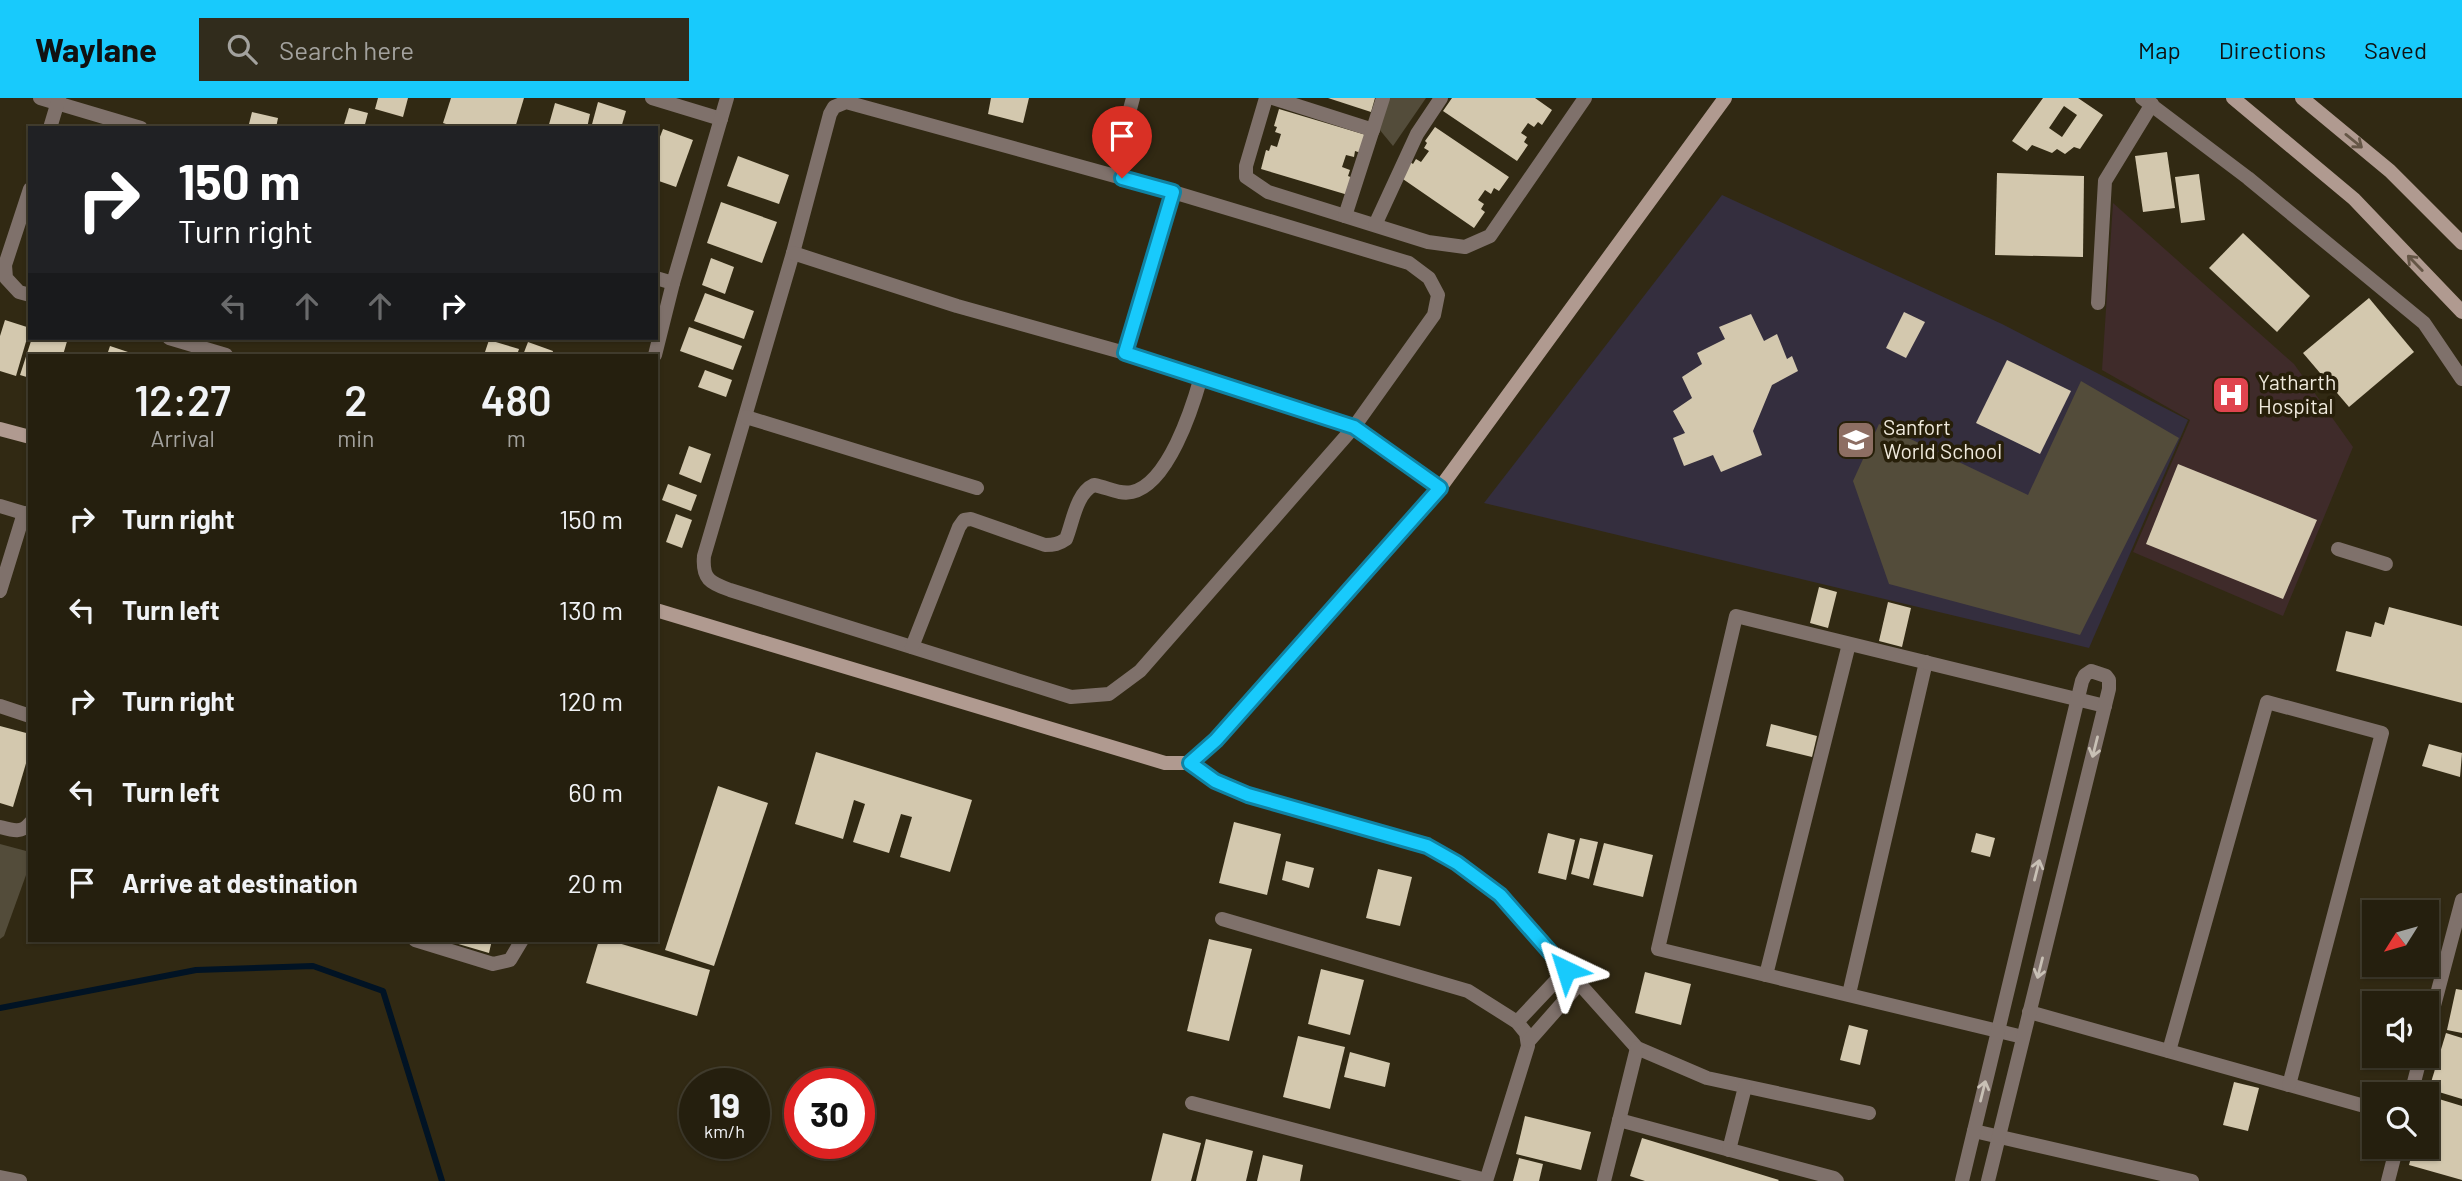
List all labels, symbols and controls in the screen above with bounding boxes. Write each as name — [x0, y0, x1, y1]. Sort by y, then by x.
search box — [199, 18, 689, 81]
text: Waylane — [35, 29, 157, 69]
icon: search — [223, 30, 261, 68]
text: Search here — [279, 34, 414, 65]
text: Map — [2138, 35, 2181, 64]
text: Directions — [2219, 35, 2326, 64]
text: Saved — [2364, 35, 2427, 64]
pin — [1092, 106, 1152, 178]
icon: arrive — [1103, 117, 1141, 155]
one-way arrow — [2345, 134, 2363, 149]
text: 150 m — [178, 151, 300, 210]
icon: right — [63, 154, 154, 245]
text: Turn right — [178, 211, 313, 249]
one-way arrow — [2407, 254, 2423, 272]
icon: left — [215, 287, 253, 325]
icon: ahead — [288, 287, 326, 325]
icon: ahead — [361, 287, 399, 325]
icon: right — [434, 287, 472, 325]
place label: Yatharth Hospital — [2258, 369, 2336, 418]
text: 12:27 — [134, 374, 231, 424]
text: 2 — [344, 374, 367, 424]
text: 480 — [481, 374, 552, 424]
hospital icon: Yatharth Hospital — [2210, 374, 2252, 416]
place label: Sanfort World School — [1883, 414, 2002, 463]
school or university icon: Sanfort World School — [1835, 419, 1877, 461]
text: Arrival — [150, 424, 215, 452]
text: min — [337, 424, 374, 452]
text: m — [507, 424, 526, 452]
icon: right — [63, 500, 101, 538]
text: Turn right — [122, 503, 235, 534]
text: 150 m — [559, 503, 623, 534]
icon: left — [63, 591, 101, 629]
text: Turn left — [122, 594, 220, 625]
text: 130 m — [559, 594, 623, 625]
icon: right — [63, 682, 101, 720]
text: Turn right — [122, 685, 235, 716]
text: 120 m — [559, 685, 623, 716]
one-way arrow — [2088, 735, 2101, 758]
icon: left — [63, 773, 101, 811]
text: Turn left — [122, 776, 220, 807]
text: 60 m — [568, 776, 623, 807]
one-way arrow — [2031, 859, 2044, 882]
icon: arrive — [63, 864, 101, 902]
text: Arrive at destination — [122, 867, 358, 898]
text: 20 m — [568, 867, 623, 898]
north arrow — [2362, 900, 2440, 976]
map controls — [2362, 900, 2439, 1159]
position arrow — [1529, 933, 1603, 1007]
one-way arrow — [2033, 956, 2046, 979]
button: sound — [2362, 991, 2439, 1068]
speed limit sign: 30 — [784, 1068, 875, 1159]
one-way arrow — [1977, 1080, 1991, 1103]
button: search — [2362, 1082, 2439, 1159]
text: 19 — [709, 1083, 740, 1125]
text: km/h — [704, 1120, 745, 1142]

